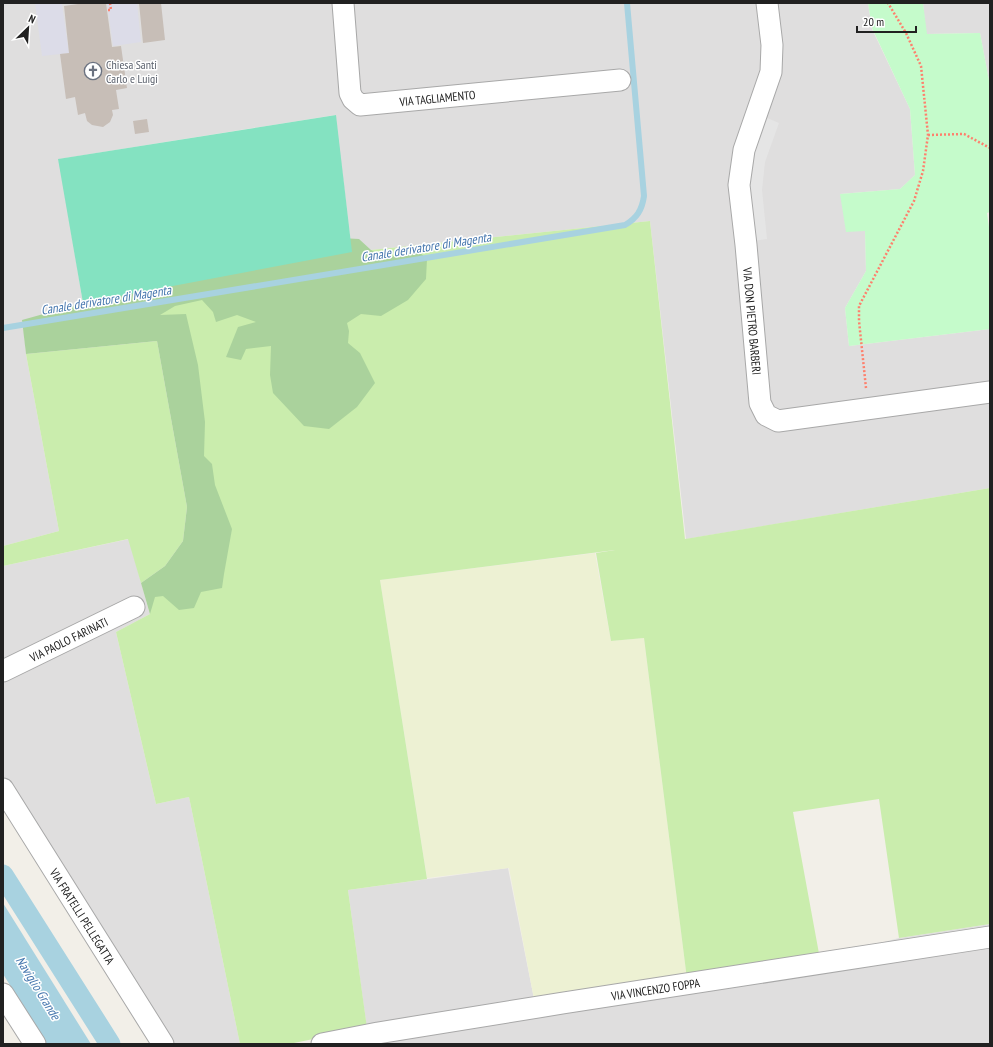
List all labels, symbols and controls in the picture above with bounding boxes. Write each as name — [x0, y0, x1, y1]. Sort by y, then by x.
north arrow — [8, 8, 48, 48]
scale bar — [857, 8, 916, 34]
text: N — [27, 11, 38, 27]
text: 20 m — [863, 14, 884, 29]
place label: Chiesa Santi Carlo e Luigi — [106, 57, 158, 86]
church icon: Chiesa Santi Carlo e Luigi — [83, 61, 103, 81]
street label: VIA TAGLIAMENTO — [398, 86, 476, 109]
water label: Canale derivatore di Magenta — [360, 228, 493, 266]
street label: VIA DON PIETRO BARBERI — [740, 266, 765, 375]
water label: Canale derivatore di Magenta — [40, 281, 173, 319]
street label: VIA PAOLO FARINATI — [26, 613, 110, 665]
street label: VIA FRATELLI PELLEGATTA — [47, 865, 119, 967]
water label: Naviglio Grande — [12, 953, 65, 1024]
street label: VIA VINCENZO FOPPA — [609, 974, 701, 1003]

